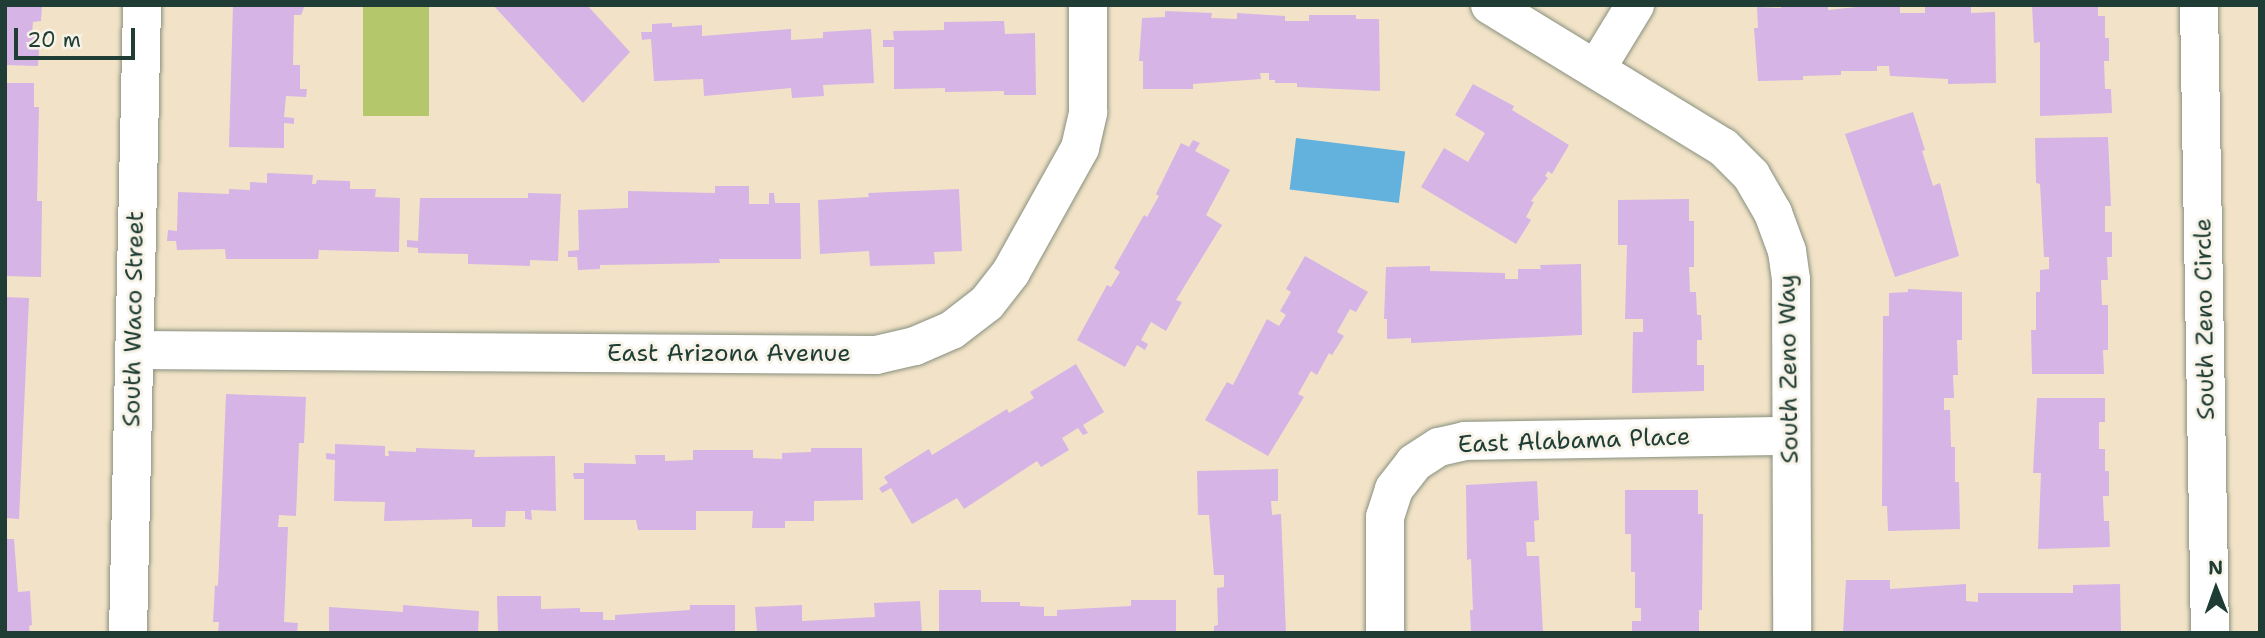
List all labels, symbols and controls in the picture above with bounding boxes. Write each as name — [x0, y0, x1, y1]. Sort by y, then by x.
scale bar — [18, 14, 138, 58]
text: 20 m — [27, 26, 81, 54]
street label: South Waco Street — [118, 211, 150, 427]
street label: South Zeno Circle — [2189, 218, 2221, 420]
street label: South Zeno Way — [1773, 274, 1805, 464]
street label: East Arizona Avenue — [607, 340, 851, 368]
street label: East Alabama Place — [1457, 423, 1691, 459]
north arrow — [2181, 554, 2251, 624]
text: N — [2208, 555, 2223, 580]

